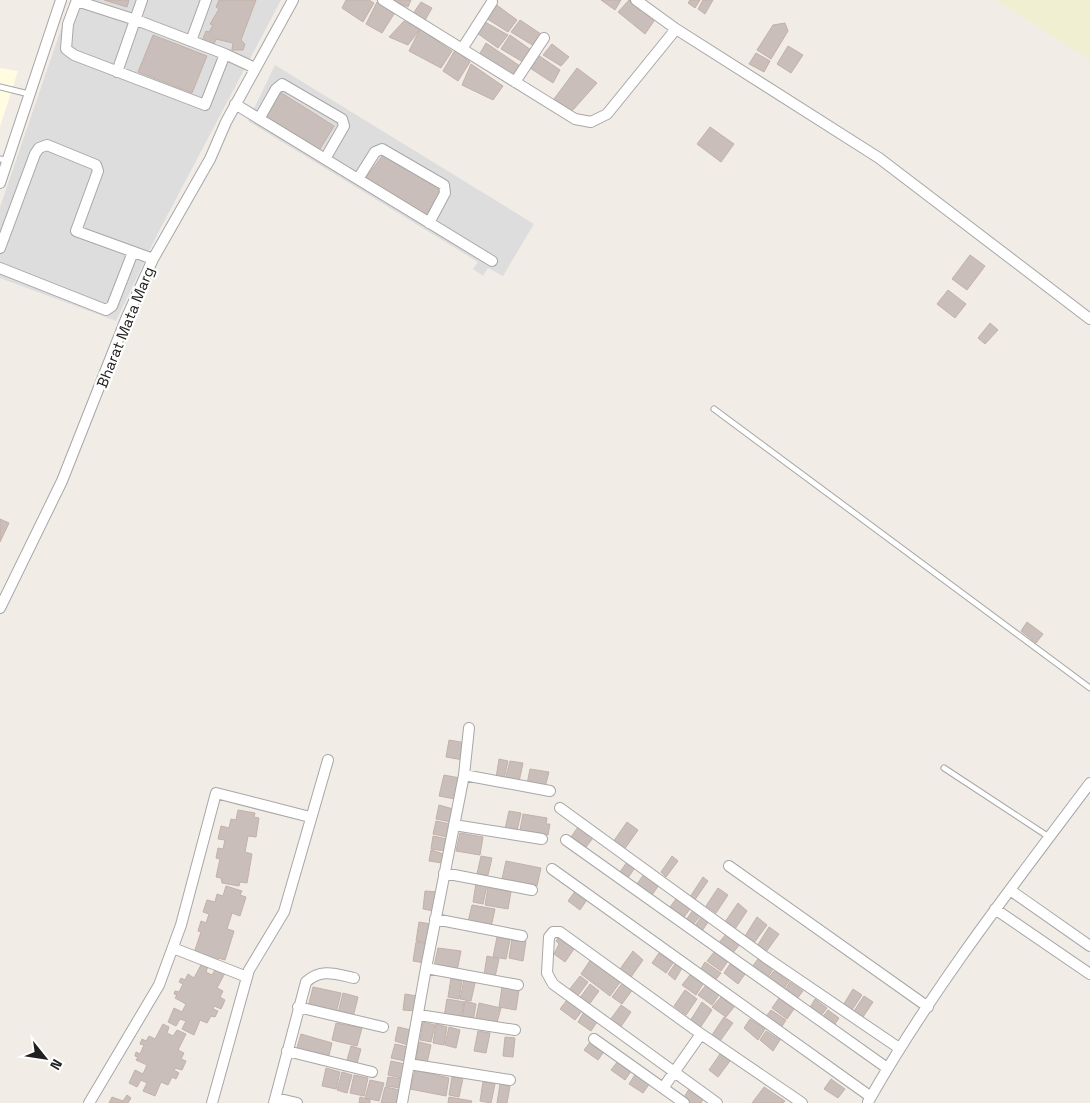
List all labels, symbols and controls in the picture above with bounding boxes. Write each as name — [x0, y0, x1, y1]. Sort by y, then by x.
street label: Bharat Mata Marg — [92, 264, 158, 390]
north arrow — [20, 1033, 70, 1083]
text: N — [46, 1056, 66, 1073]

